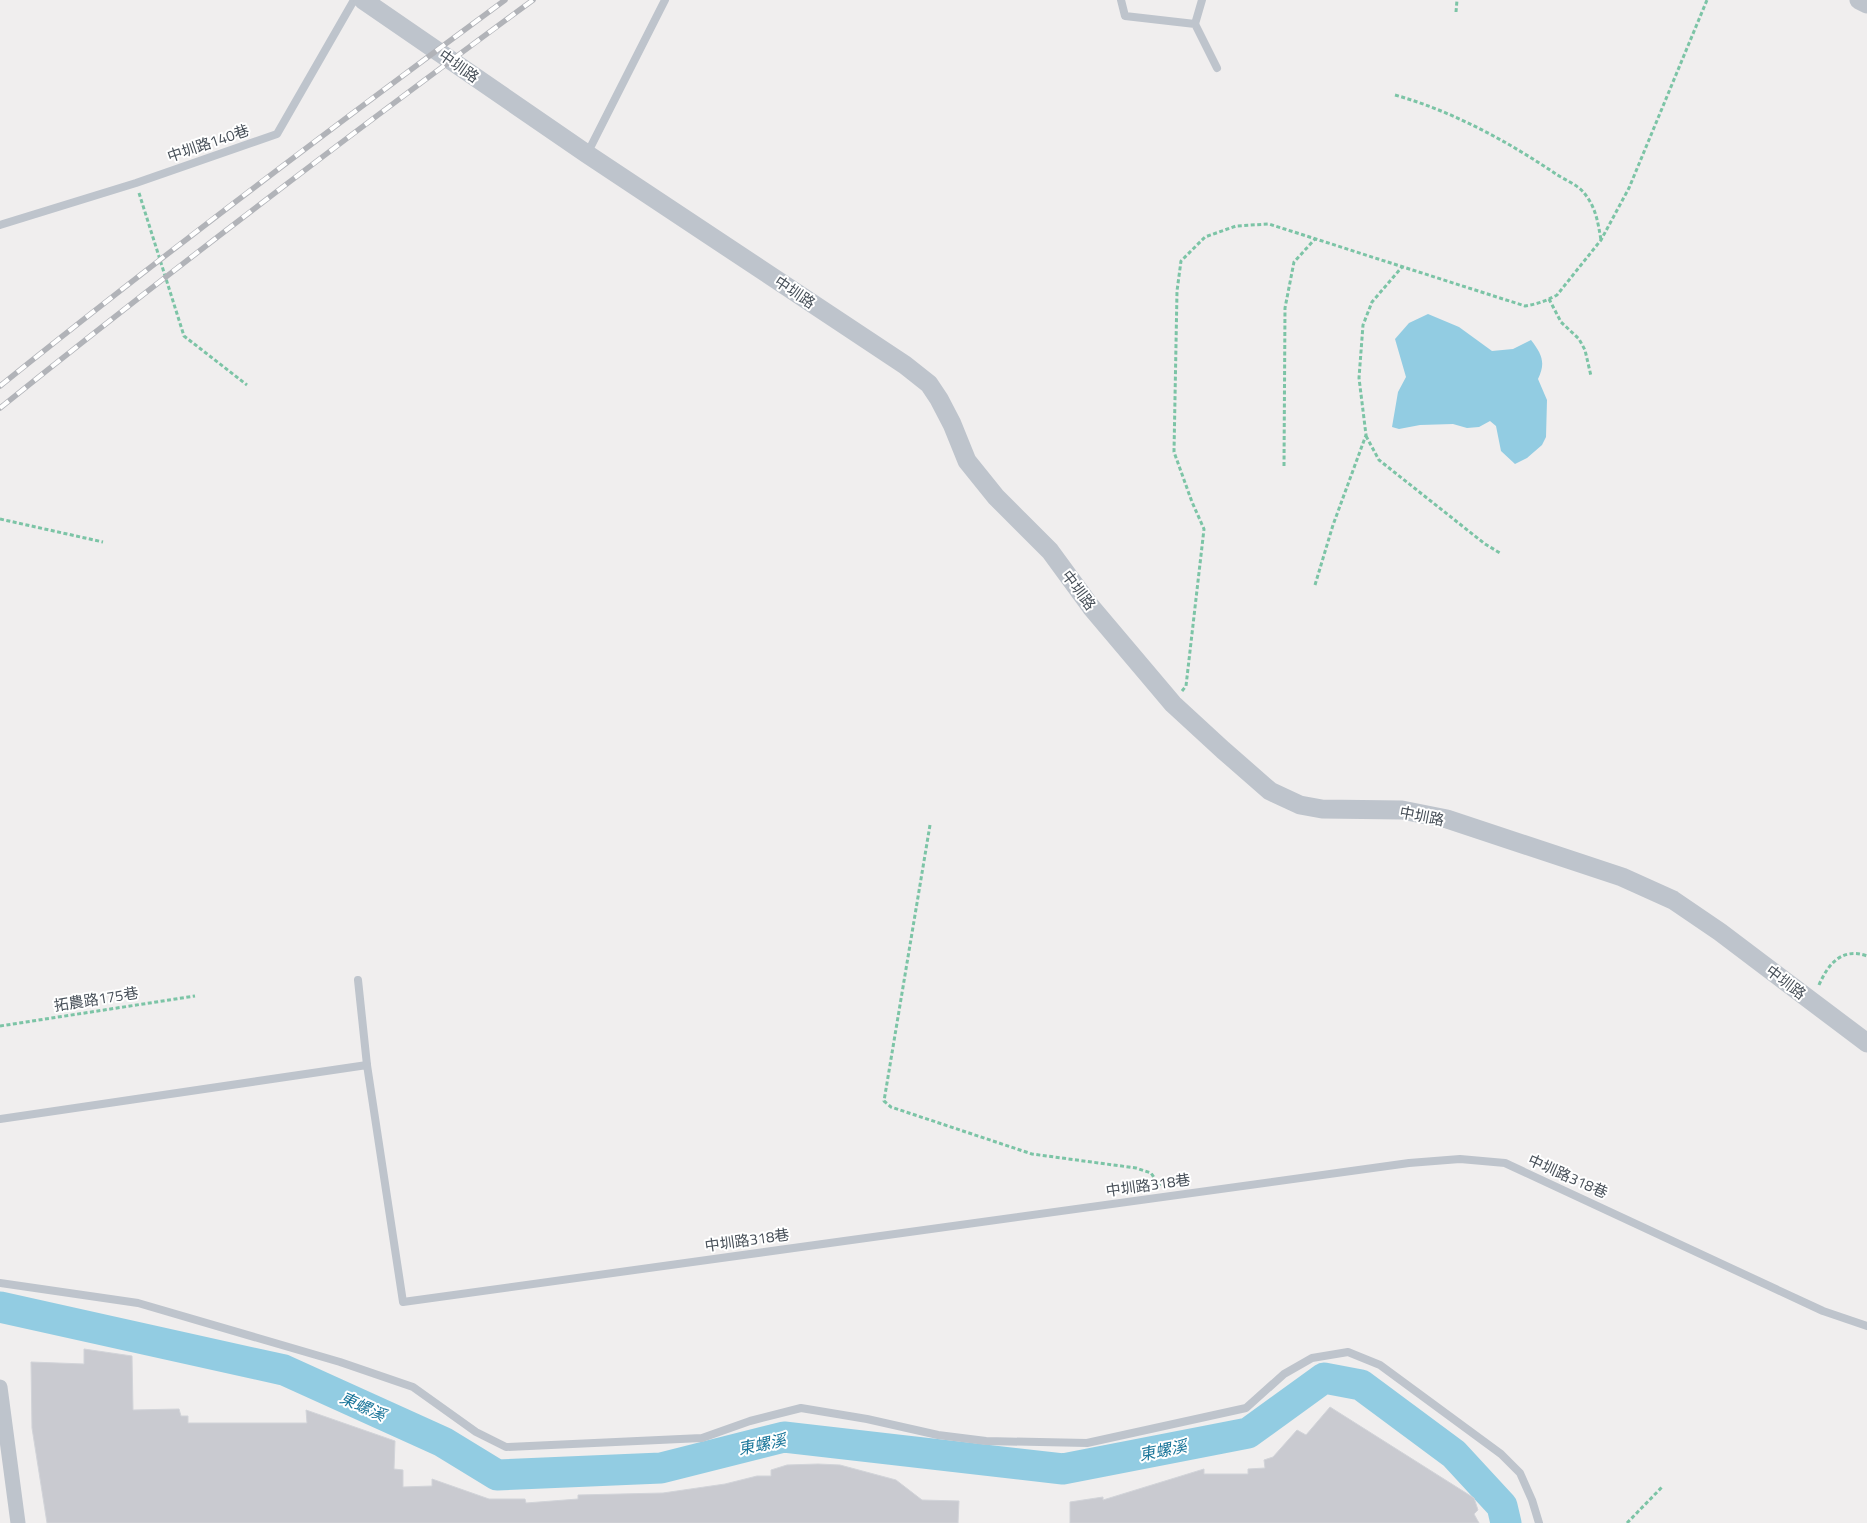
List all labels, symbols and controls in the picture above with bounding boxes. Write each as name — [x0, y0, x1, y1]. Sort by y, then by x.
street label: 中圳路 — [434, 44, 484, 88]
street label: 中圳路140巷 — [164, 118, 252, 168]
street label: 中圳路 — [770, 270, 820, 314]
street label: 中圳路 — [1056, 565, 1102, 615]
street label: 中圳路 — [1398, 800, 1446, 832]
street label: 中圳路 — [1761, 959, 1811, 1005]
street label: 拓農路175巷 — [52, 981, 140, 1017]
street label: 中圳路318巷 — [1524, 1148, 1612, 1204]
street label: 中圳路318巷 — [1104, 1168, 1192, 1202]
street label: 中圳路318巷 — [703, 1223, 791, 1257]
water label: 東螺溪 — [336, 1385, 392, 1428]
water label: 東螺溪 — [736, 1427, 790, 1460]
water label: 東螺溪 — [1137, 1433, 1191, 1466]

